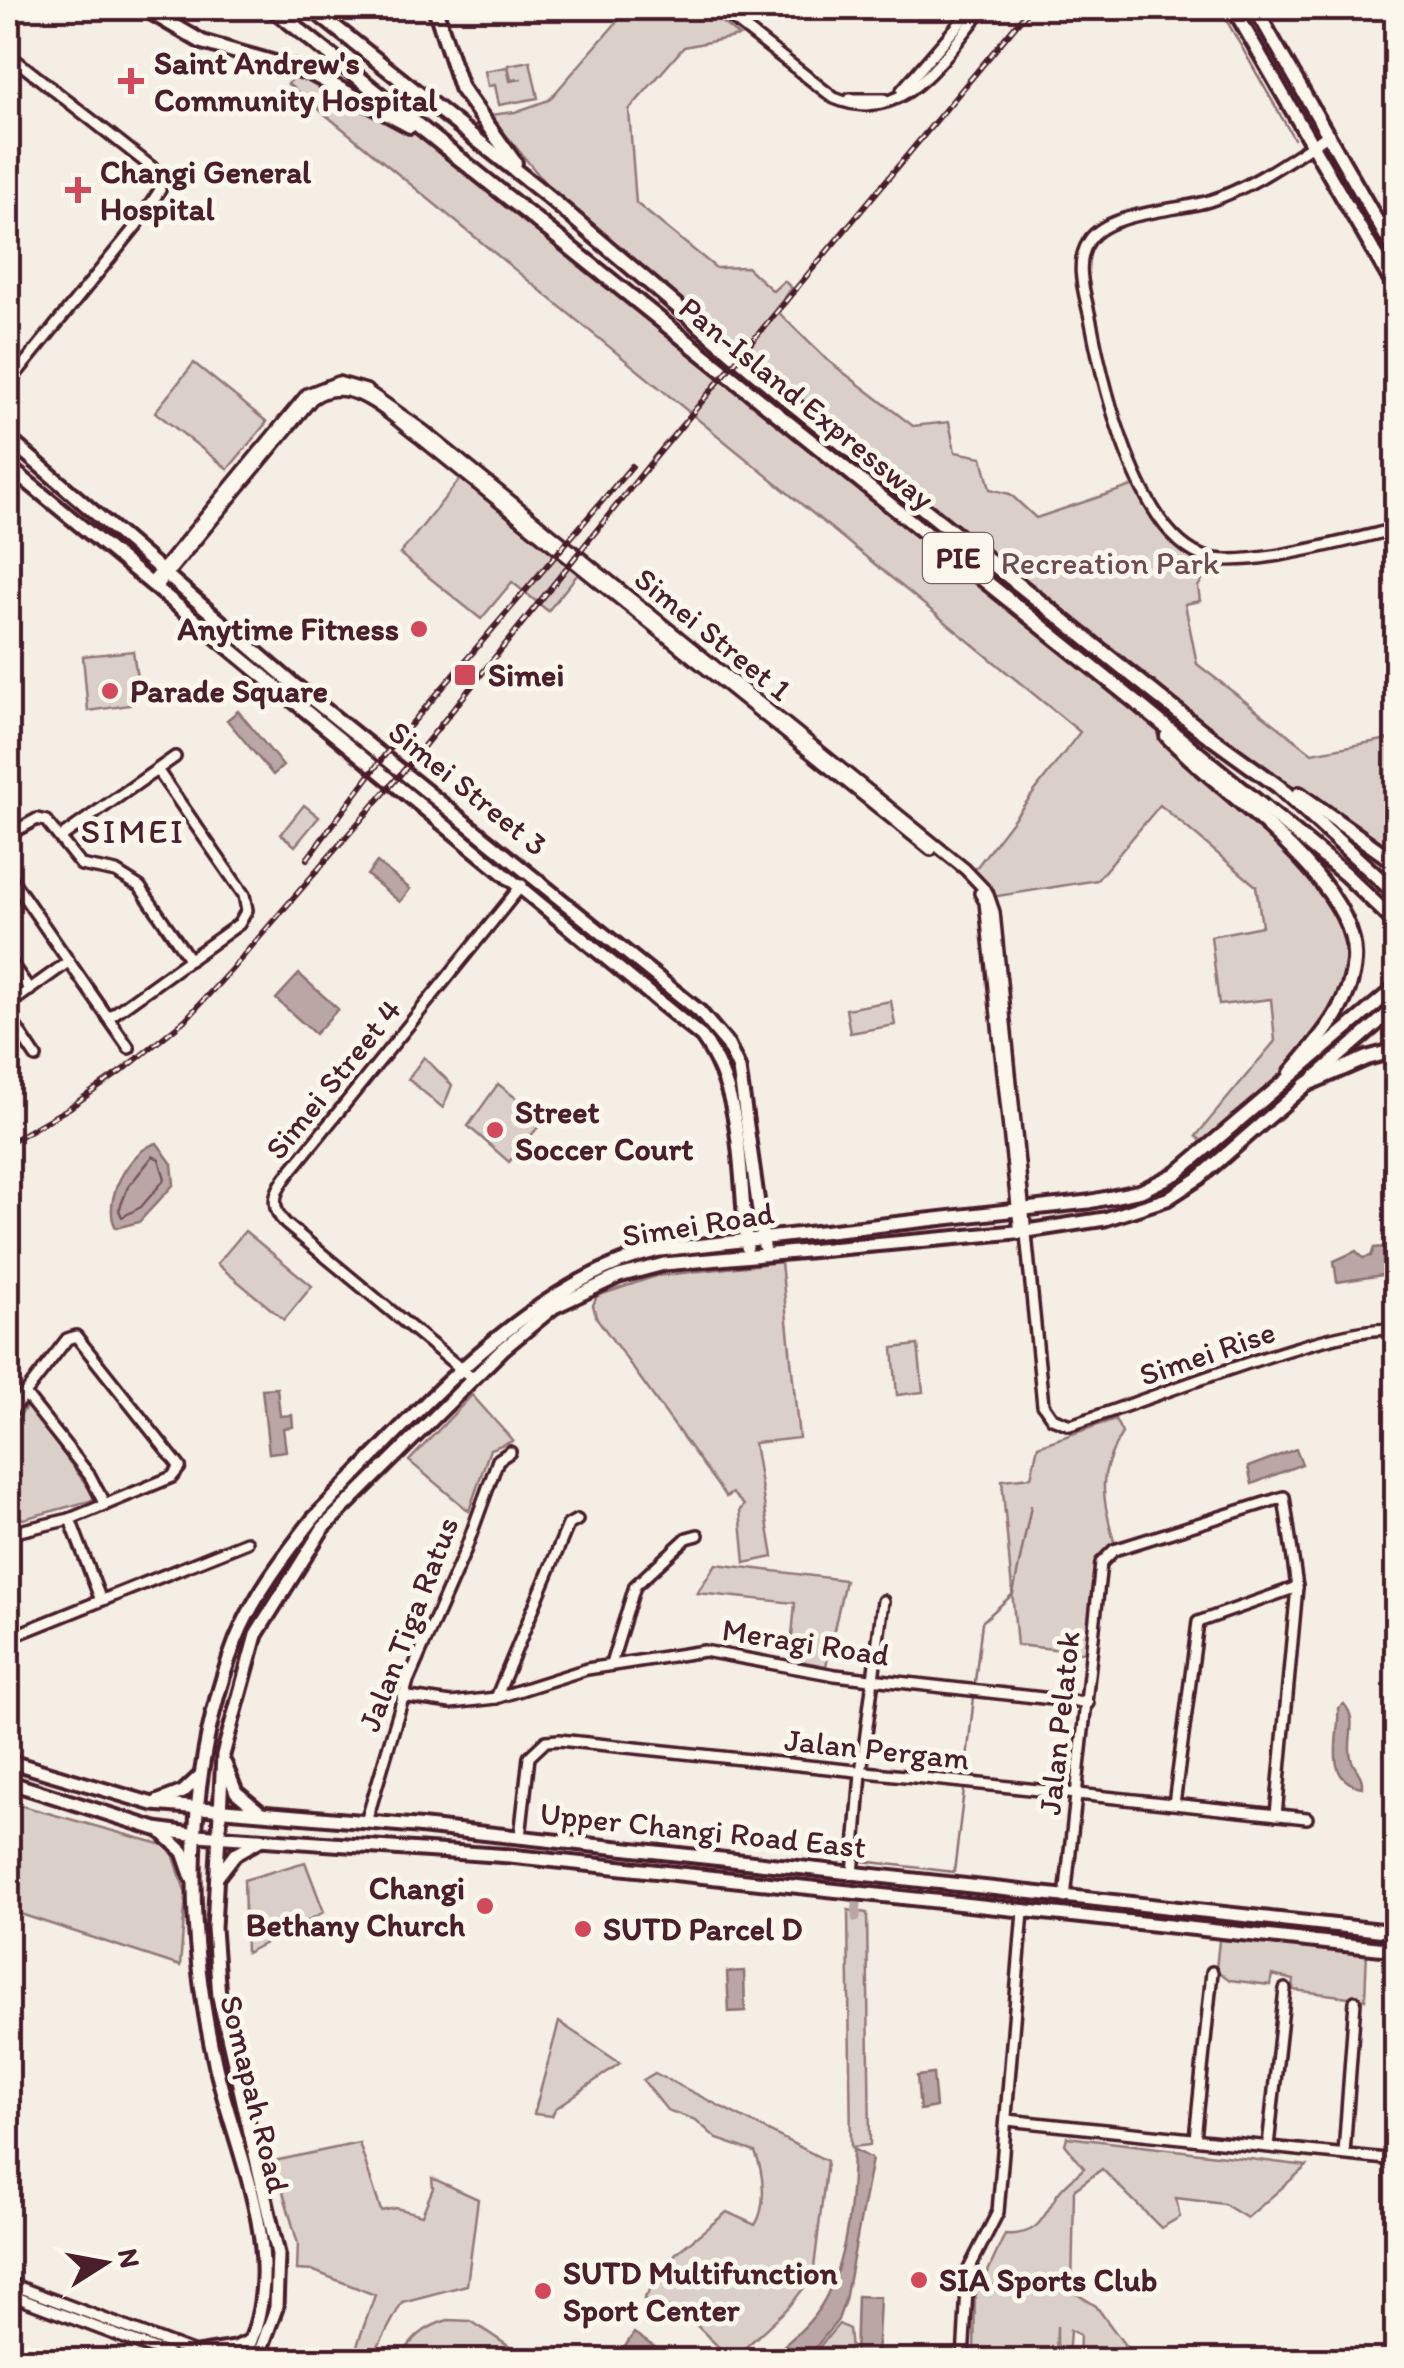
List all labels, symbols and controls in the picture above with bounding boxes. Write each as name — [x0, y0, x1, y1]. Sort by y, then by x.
place label: Saint Andrew's Community Hospital — [154, 44, 438, 119]
marker: Saint Andrew's Community Hospital — [118, 68, 144, 94]
place label: Changi General Hospital — [100, 153, 312, 228]
marker: Changi General Hospital — [65, 177, 91, 203]
street label: Pan-Island Expressway — [672, 288, 942, 518]
road number: PIE — [923, 533, 993, 583]
park label: Recreation Park — [1001, 544, 1220, 582]
street label: Simei Street 1 — [627, 559, 799, 709]
place label: Anytime Fitness — [176, 610, 399, 648]
marker: Anytime Fitness — [408, 618, 430, 640]
place label: Simei — [488, 656, 564, 694]
marker: Simei — [452, 662, 478, 688]
place label: Parade Square — [130, 672, 328, 710]
marker: Parade Square — [99, 680, 121, 702]
street label: Simei Street 3 — [381, 712, 555, 864]
district label: SIMEI — [80, 810, 186, 852]
street label: Simei Street 4 — [257, 991, 409, 1167]
place label: Street Soccer Court — [515, 1093, 693, 1168]
marker: Street Soccer Court — [484, 1119, 506, 1141]
street label: Simei Road — [619, 1193, 777, 1255]
street label: Simei Rise — [1134, 1312, 1280, 1394]
street label: Jalan Tiga Ratus — [350, 1511, 466, 1737]
street label: Meragi Road — [720, 1610, 892, 1674]
street label: Jalan Pelatok — [1030, 1629, 1088, 1817]
street label: Jalan Pergam — [783, 1720, 972, 1778]
street label: Upper Changi Road East — [538, 1794, 868, 1866]
place label: Changi Bethany Church — [246, 1869, 466, 1944]
marker: Changi Bethany Church — [474, 1895, 496, 1917]
place label: SUTD Parcel D — [603, 1910, 802, 1948]
marker: SUTD Parcel D — [572, 1918, 594, 1940]
street label: Somapah Road — [212, 1991, 298, 2197]
north arrow — [55, 2213, 155, 2313]
text: N — [111, 2246, 148, 2271]
place label: SUTD Multifunction Sport Center — [563, 2254, 839, 2329]
place label: SIA Sports Club — [939, 2261, 1158, 2299]
marker: SIA Sports Club — [908, 2269, 930, 2291]
marker: SUTD Multifunction Sport Center — [532, 2280, 554, 2302]

